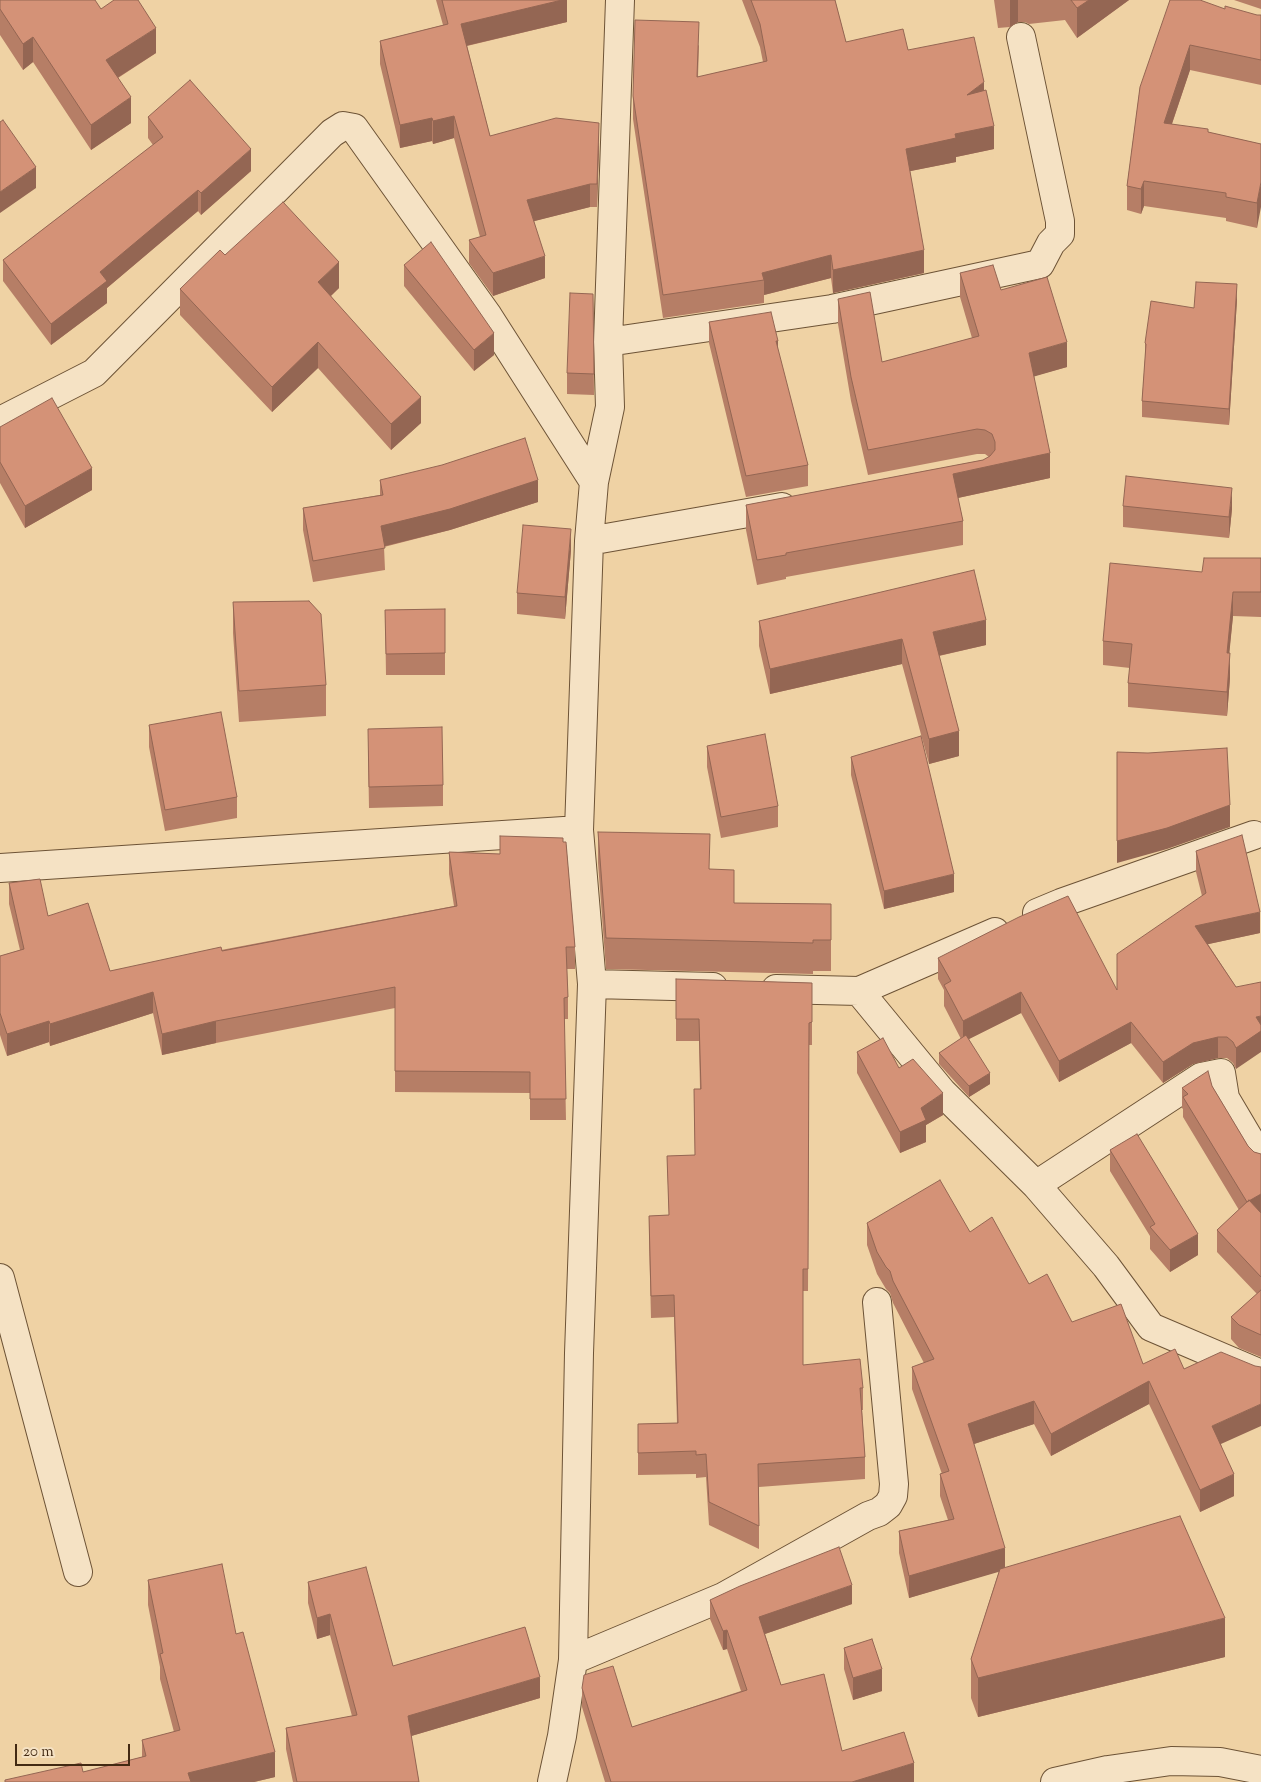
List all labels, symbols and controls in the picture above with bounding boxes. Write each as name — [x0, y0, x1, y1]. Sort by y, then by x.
scale bar — [18, 1734, 132, 1766]
text: 20 m — [23, 1742, 54, 1763]

